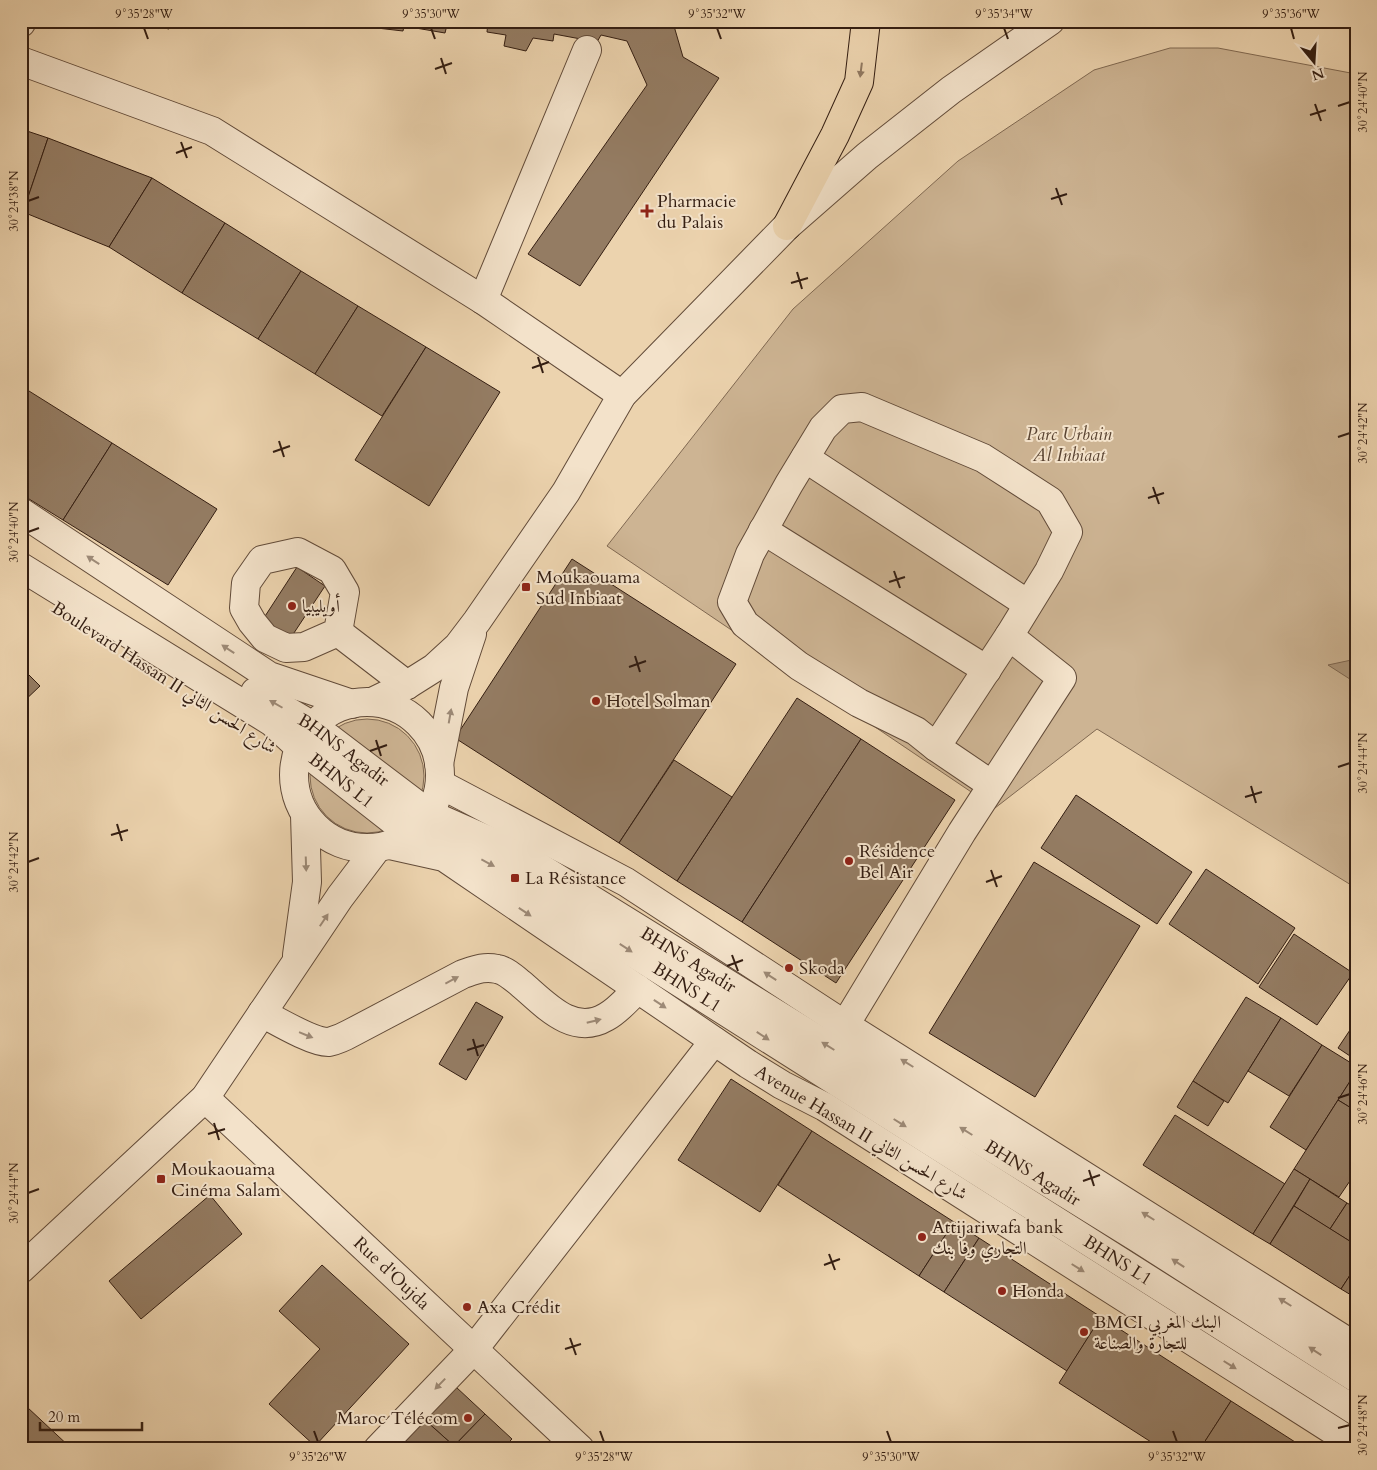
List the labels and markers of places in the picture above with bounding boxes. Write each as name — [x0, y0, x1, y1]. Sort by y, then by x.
place label: Pharmacie du Palais — [657, 189, 736, 235]
marker: Pharmacie du Palais — [641, 205, 653, 217]
place label: Moukaouama Sud Inbiaat — [536, 565, 641, 611]
marker: Moukaouama Sud Inbiaat — [520, 581, 532, 593]
place label: أويليبيا — [302, 593, 341, 619]
marker: أويليبيا — [286, 600, 298, 612]
place label: Hotel Solman — [606, 689, 711, 714]
marker: Hotel Solman — [590, 695, 602, 707]
place label: Résidence Bel Air — [859, 839, 935, 885]
marker: Résidence Bel Air — [843, 855, 855, 867]
place label: La Résistance — [525, 866, 626, 891]
marker: La Résistance — [509, 872, 521, 884]
place label: Skoda — [799, 956, 845, 981]
marker: Skoda — [783, 962, 795, 974]
place label: Moukaouama Cinéma Salam — [171, 1157, 281, 1203]
marker: Moukaouama Cinéma Salam — [155, 1173, 167, 1185]
place label: Attijariwafa bank التجاري وفا بنك — [932, 1215, 1064, 1263]
marker: Attijariwafa bank التجاري وفا بنك — [916, 1231, 928, 1243]
place label: Honda — [1012, 1279, 1065, 1304]
marker: Honda — [996, 1285, 1008, 1297]
place label: Axa Crédit — [477, 1295, 561, 1320]
marker: Axa Crédit — [461, 1301, 473, 1313]
place label: BMCI البنك المغربي للتجارة والصناعة — [1094, 1310, 1221, 1356]
marker: BMCI البنك المغربي للتجارة والصناعة — [1078, 1326, 1090, 1338]
place label: Maroc Télécom — [337, 1406, 459, 1431]
marker: Maroc Télécom — [462, 1412, 474, 1424]

